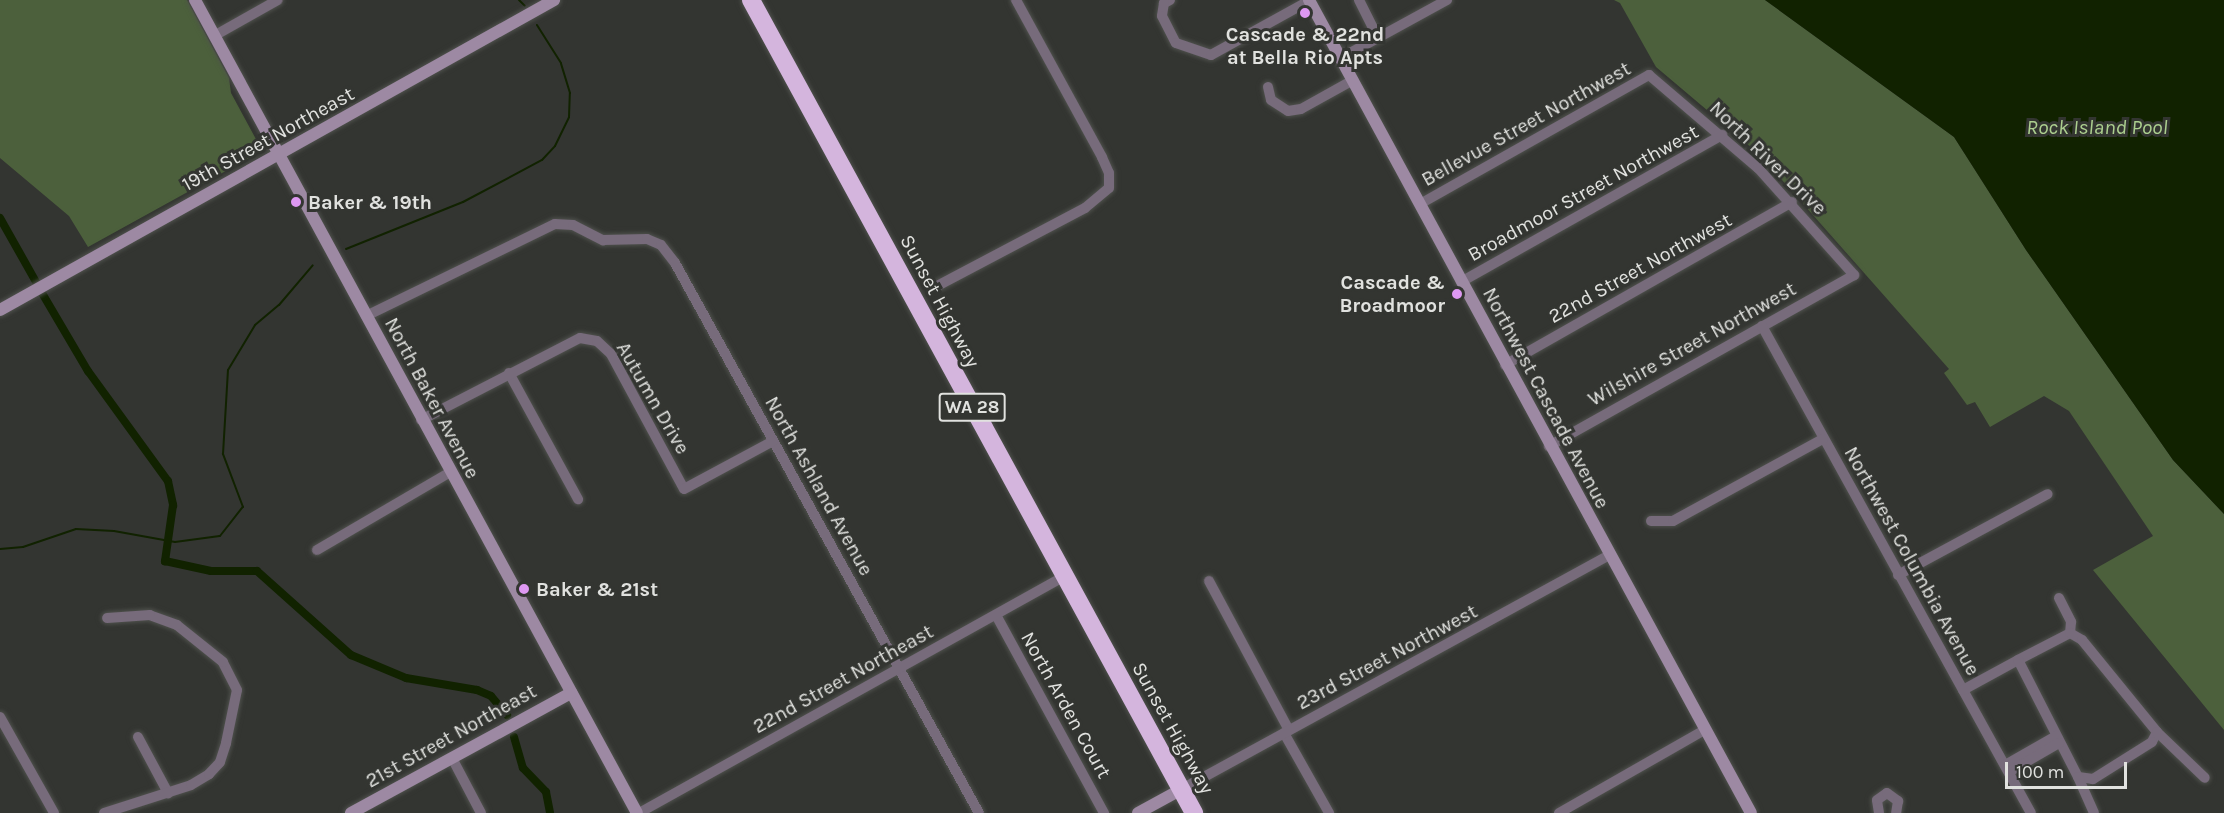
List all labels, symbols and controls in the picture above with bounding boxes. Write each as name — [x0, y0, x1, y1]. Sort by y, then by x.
marker: Cascade & 22nd at Bella Rio Apts — [1298, 6, 1312, 20]
place label: Cascade & 22nd at Bella Rio Apts — [1226, 22, 1384, 69]
street label: Bellevue Street Northwest — [1417, 56, 1635, 192]
street label: 19th Street Northeast — [178, 82, 358, 196]
street label: North River Drive — [1704, 96, 1832, 220]
water label: Rock Island Pool — [2026, 114, 2168, 140]
street label: Broadmoor Street Northwest — [1464, 120, 1702, 266]
place label: Baker & 19th — [308, 190, 432, 214]
marker: Baker & 19th — [289, 195, 303, 209]
street label: 22nd Street Northwest — [1544, 208, 1736, 328]
street label: Sunset Highway — [895, 231, 985, 371]
place label: Cascade & Broadmoor — [1339, 270, 1445, 317]
street label: Wilshire Street Northwest — [1584, 277, 1800, 411]
street label: Northwest Cascade Avenue — [1477, 283, 1615, 513]
marker: Cascade & Broadmoor — [1450, 287, 1464, 301]
street label: North Baker Avenue — [379, 313, 485, 483]
street label: Autumn Drive — [611, 338, 695, 458]
street label: North Ashland Avenue — [760, 392, 878, 580]
road number: WA 28 — [938, 392, 1006, 422]
street label: Northwest Columbia Avenue — [1839, 442, 1985, 680]
place label: Baker & 21st — [536, 577, 658, 601]
marker: Baker & 21st — [517, 582, 531, 596]
street label: 23rd Street Northwest — [1293, 599, 1481, 715]
street label: 22nd Street Northeast — [749, 619, 937, 739]
street label: North Arden Court — [1016, 628, 1116, 782]
street label: Sunset Highway — [1127, 658, 1219, 798]
street label: 21st Street Northeast — [361, 679, 541, 793]
scale bar — [2008, 750, 2130, 788]
text: 100 m — [2016, 761, 2064, 783]

